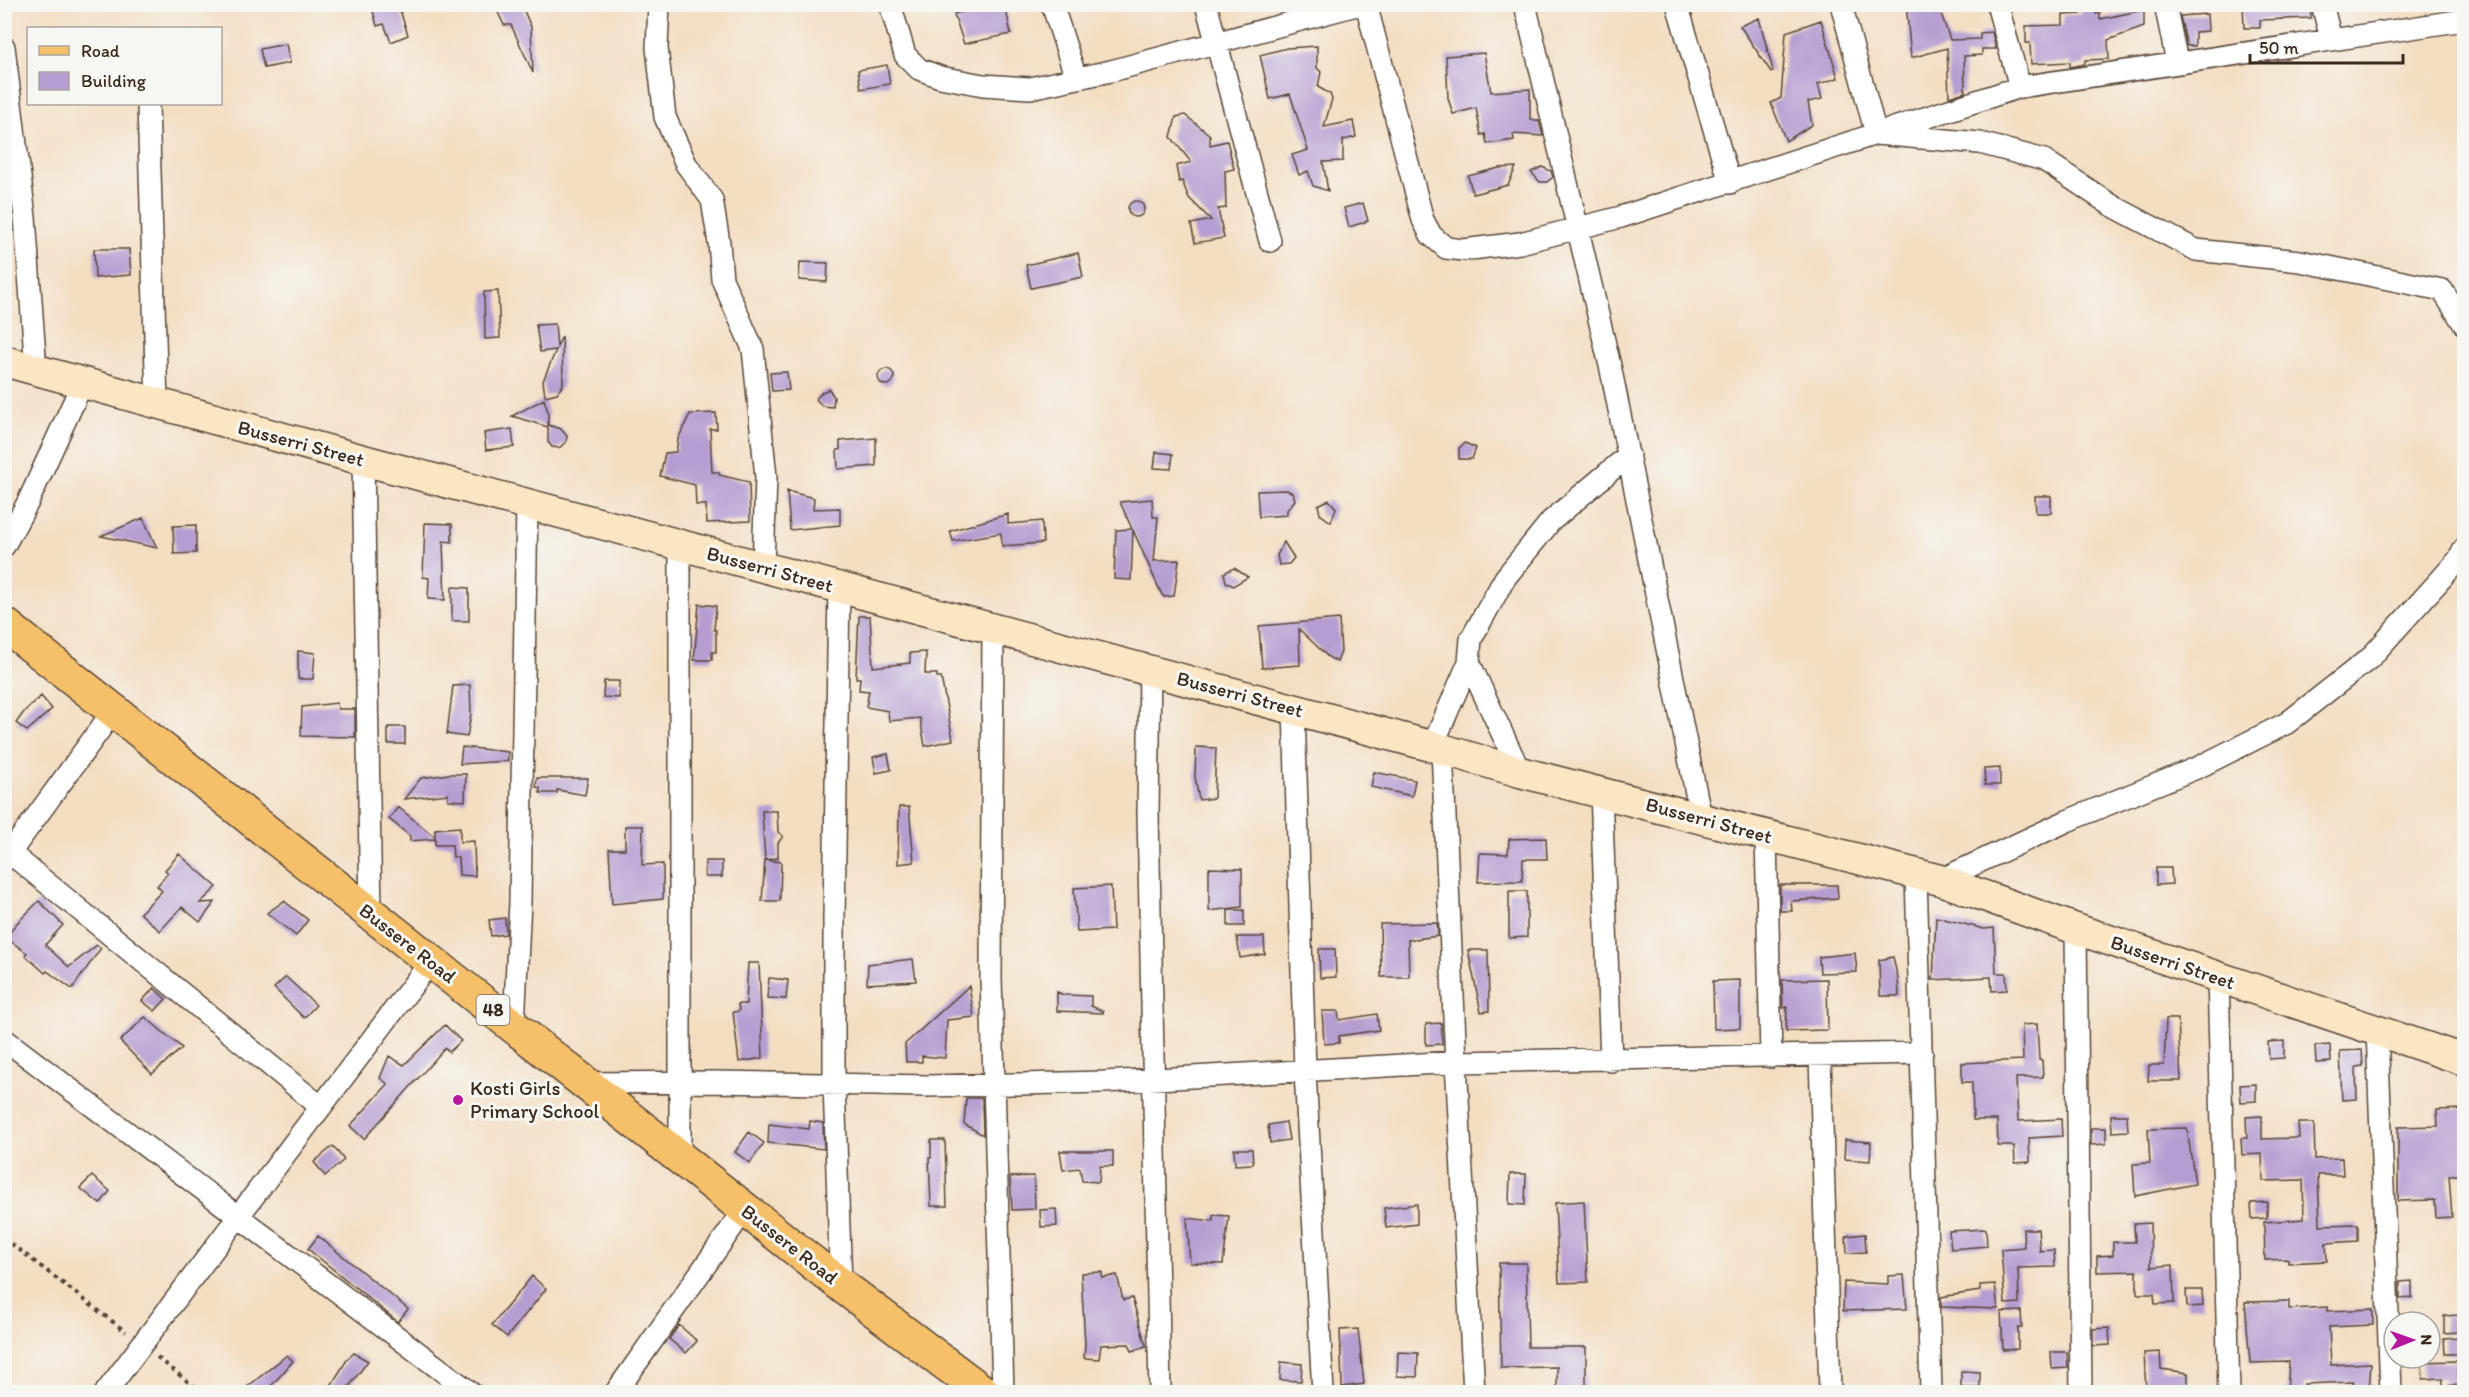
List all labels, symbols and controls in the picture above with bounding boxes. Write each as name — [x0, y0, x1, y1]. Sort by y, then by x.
legend — [27, 27, 222, 105]
scale bar — [2250, 27, 2403, 65]
text: 50 m — [2259, 37, 2299, 59]
text: Road — [81, 40, 120, 62]
text: Building — [81, 70, 147, 92]
street label: Busserri Street — [235, 415, 367, 471]
street label: Busserri Street — [704, 541, 836, 597]
street label: Busserri Street — [1174, 666, 1306, 722]
street label: Busserri Street — [1643, 792, 1775, 848]
street label: Bussere Road — [355, 898, 461, 988]
street label: Busserri Street — [2108, 929, 2238, 995]
road number: 48 — [476, 995, 510, 1025]
place label: Kosti Girls Primary School — [470, 1076, 600, 1123]
marker: Kosti Girls Primary School — [451, 1093, 465, 1107]
street label: Bussere Road — [737, 1199, 843, 1289]
north arrow — [2382, 1310, 2442, 1370]
text: N — [2417, 1334, 2436, 1345]

